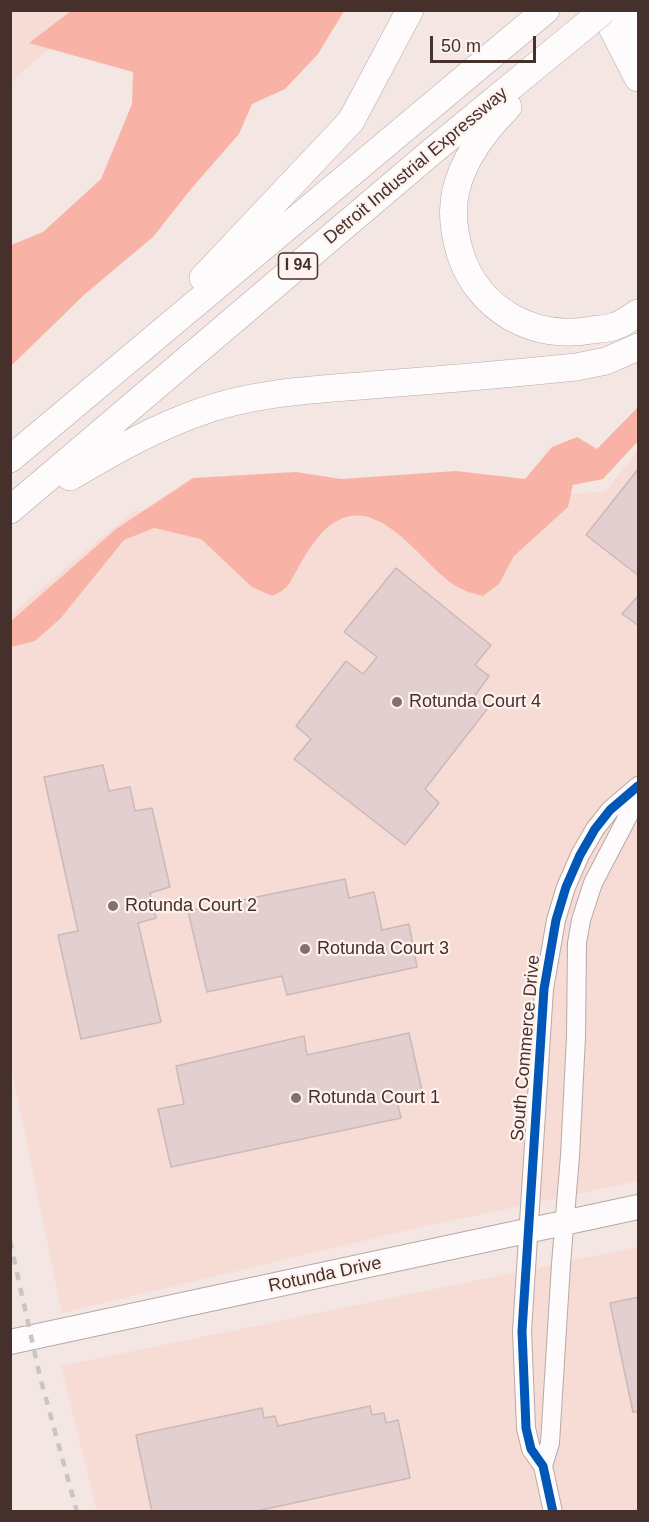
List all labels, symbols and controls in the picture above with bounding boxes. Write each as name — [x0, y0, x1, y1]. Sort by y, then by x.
scale bar — [433, 24, 540, 62]
text: 50 m — [441, 36, 481, 56]
street label: Detroit Industrial Expressway — [320, 83, 512, 249]
road number: I 94 — [278, 253, 318, 279]
place label: Rotunda Court 4 — [409, 691, 541, 713]
marker: Rotunda Court 4 — [390, 695, 404, 709]
place label: Rotunda Court 2 — [125, 895, 257, 917]
marker: Rotunda Court 2 — [106, 899, 120, 913]
place label: Rotunda Court 3 — [317, 938, 449, 960]
marker: Rotunda Court 3 — [298, 942, 312, 956]
street label: South Commerce Drive — [507, 954, 545, 1142]
place label: Rotunda Court 1 — [308, 1087, 440, 1109]
marker: Rotunda Court 1 — [289, 1091, 303, 1105]
street label: Rotunda Drive — [266, 1252, 384, 1298]

